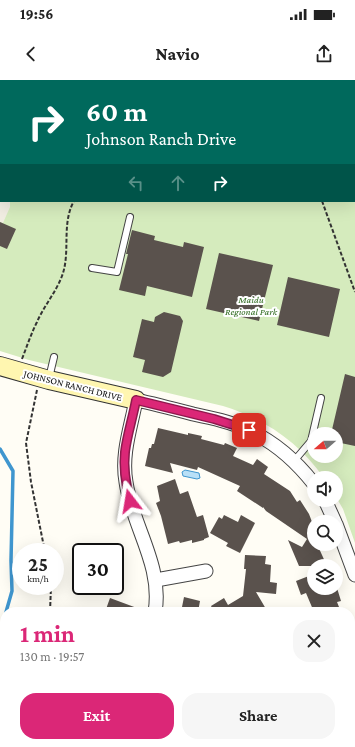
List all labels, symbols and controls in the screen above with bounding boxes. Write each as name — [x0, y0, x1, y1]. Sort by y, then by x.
text: 19:56 — [20, 6, 54, 22]
icon: back — [20, 43, 42, 65]
icon: share — [313, 43, 335, 65]
text: Navio — [155, 44, 200, 64]
icon: right — [20, 96, 72, 148]
text: 60 m — [86, 96, 147, 127]
text: Johnson Ranch Drive — [86, 129, 236, 149]
icon: left — [125, 172, 147, 194]
icon: ahead — [167, 172, 189, 194]
icon: right — [209, 172, 231, 194]
park label: Maidu Regional Park — [225, 294, 278, 317]
street label: JOHNSON RANCH DRIVE — [22, 368, 124, 403]
pin — [232, 413, 266, 447]
icon: arrive — [238, 419, 260, 441]
north arrow — [307, 427, 343, 463]
map controls — [307, 427, 343, 595]
button: sound — [307, 471, 343, 507]
position arrow — [109, 480, 151, 522]
button: search — [307, 515, 343, 551]
speed limit sign: 30 — [72, 543, 124, 595]
text: 25 — [28, 553, 48, 575]
button: layers — [307, 559, 343, 595]
text: km/h — [27, 573, 49, 584]
text: 1 min — [20, 620, 75, 647]
button: close — [293, 620, 335, 662]
text: 130 m · 19:57 — [20, 649, 84, 664]
button: Exit — [20, 693, 174, 739]
button: Share — [182, 693, 335, 739]

